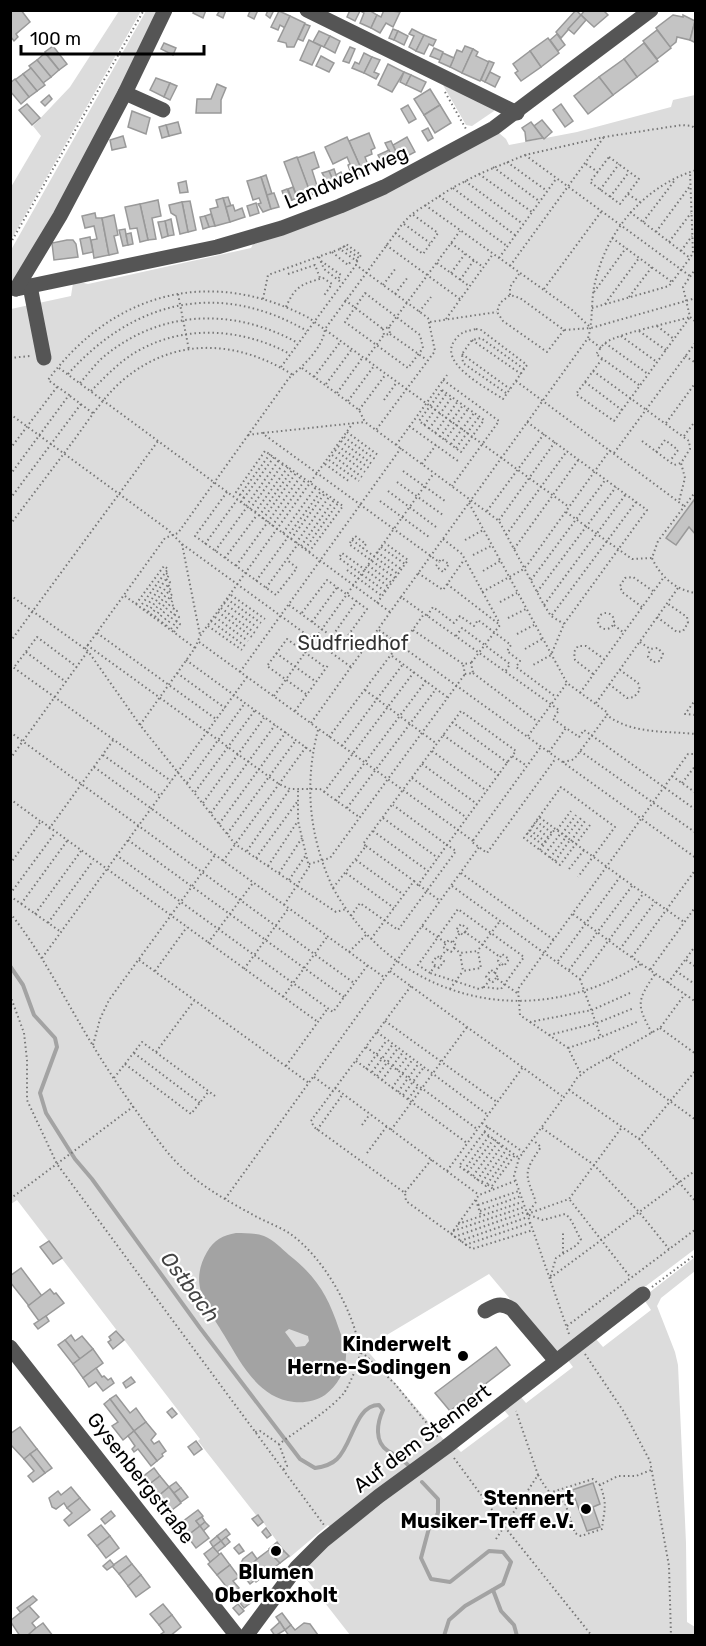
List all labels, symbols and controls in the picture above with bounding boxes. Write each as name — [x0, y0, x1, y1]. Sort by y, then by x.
scale bar — [21, 18, 204, 56]
text: 100 m — [30, 28, 81, 50]
street label: Landwehrweg — [281, 140, 411, 214]
park label: Südfriedhof — [298, 631, 409, 655]
water label: Ostbach — [156, 1246, 225, 1327]
place label: Kinderwelt Herne-Sodingen — [287, 1332, 451, 1379]
marker: Kinderwelt Herne-Sodingen — [456, 1349, 470, 1363]
street label: Auf dem Stennert — [349, 1378, 495, 1497]
street label: Gysenbergstraße — [82, 1408, 200, 1548]
place label: Stennert Musiker-Treff e.V. — [401, 1486, 574, 1533]
marker: Stennert Musiker-Treff e.V. — [579, 1502, 593, 1516]
marker: Blumen Oberkoxholt — [269, 1544, 283, 1558]
place label: Blumen Oberkoxholt — [215, 1560, 337, 1607]

